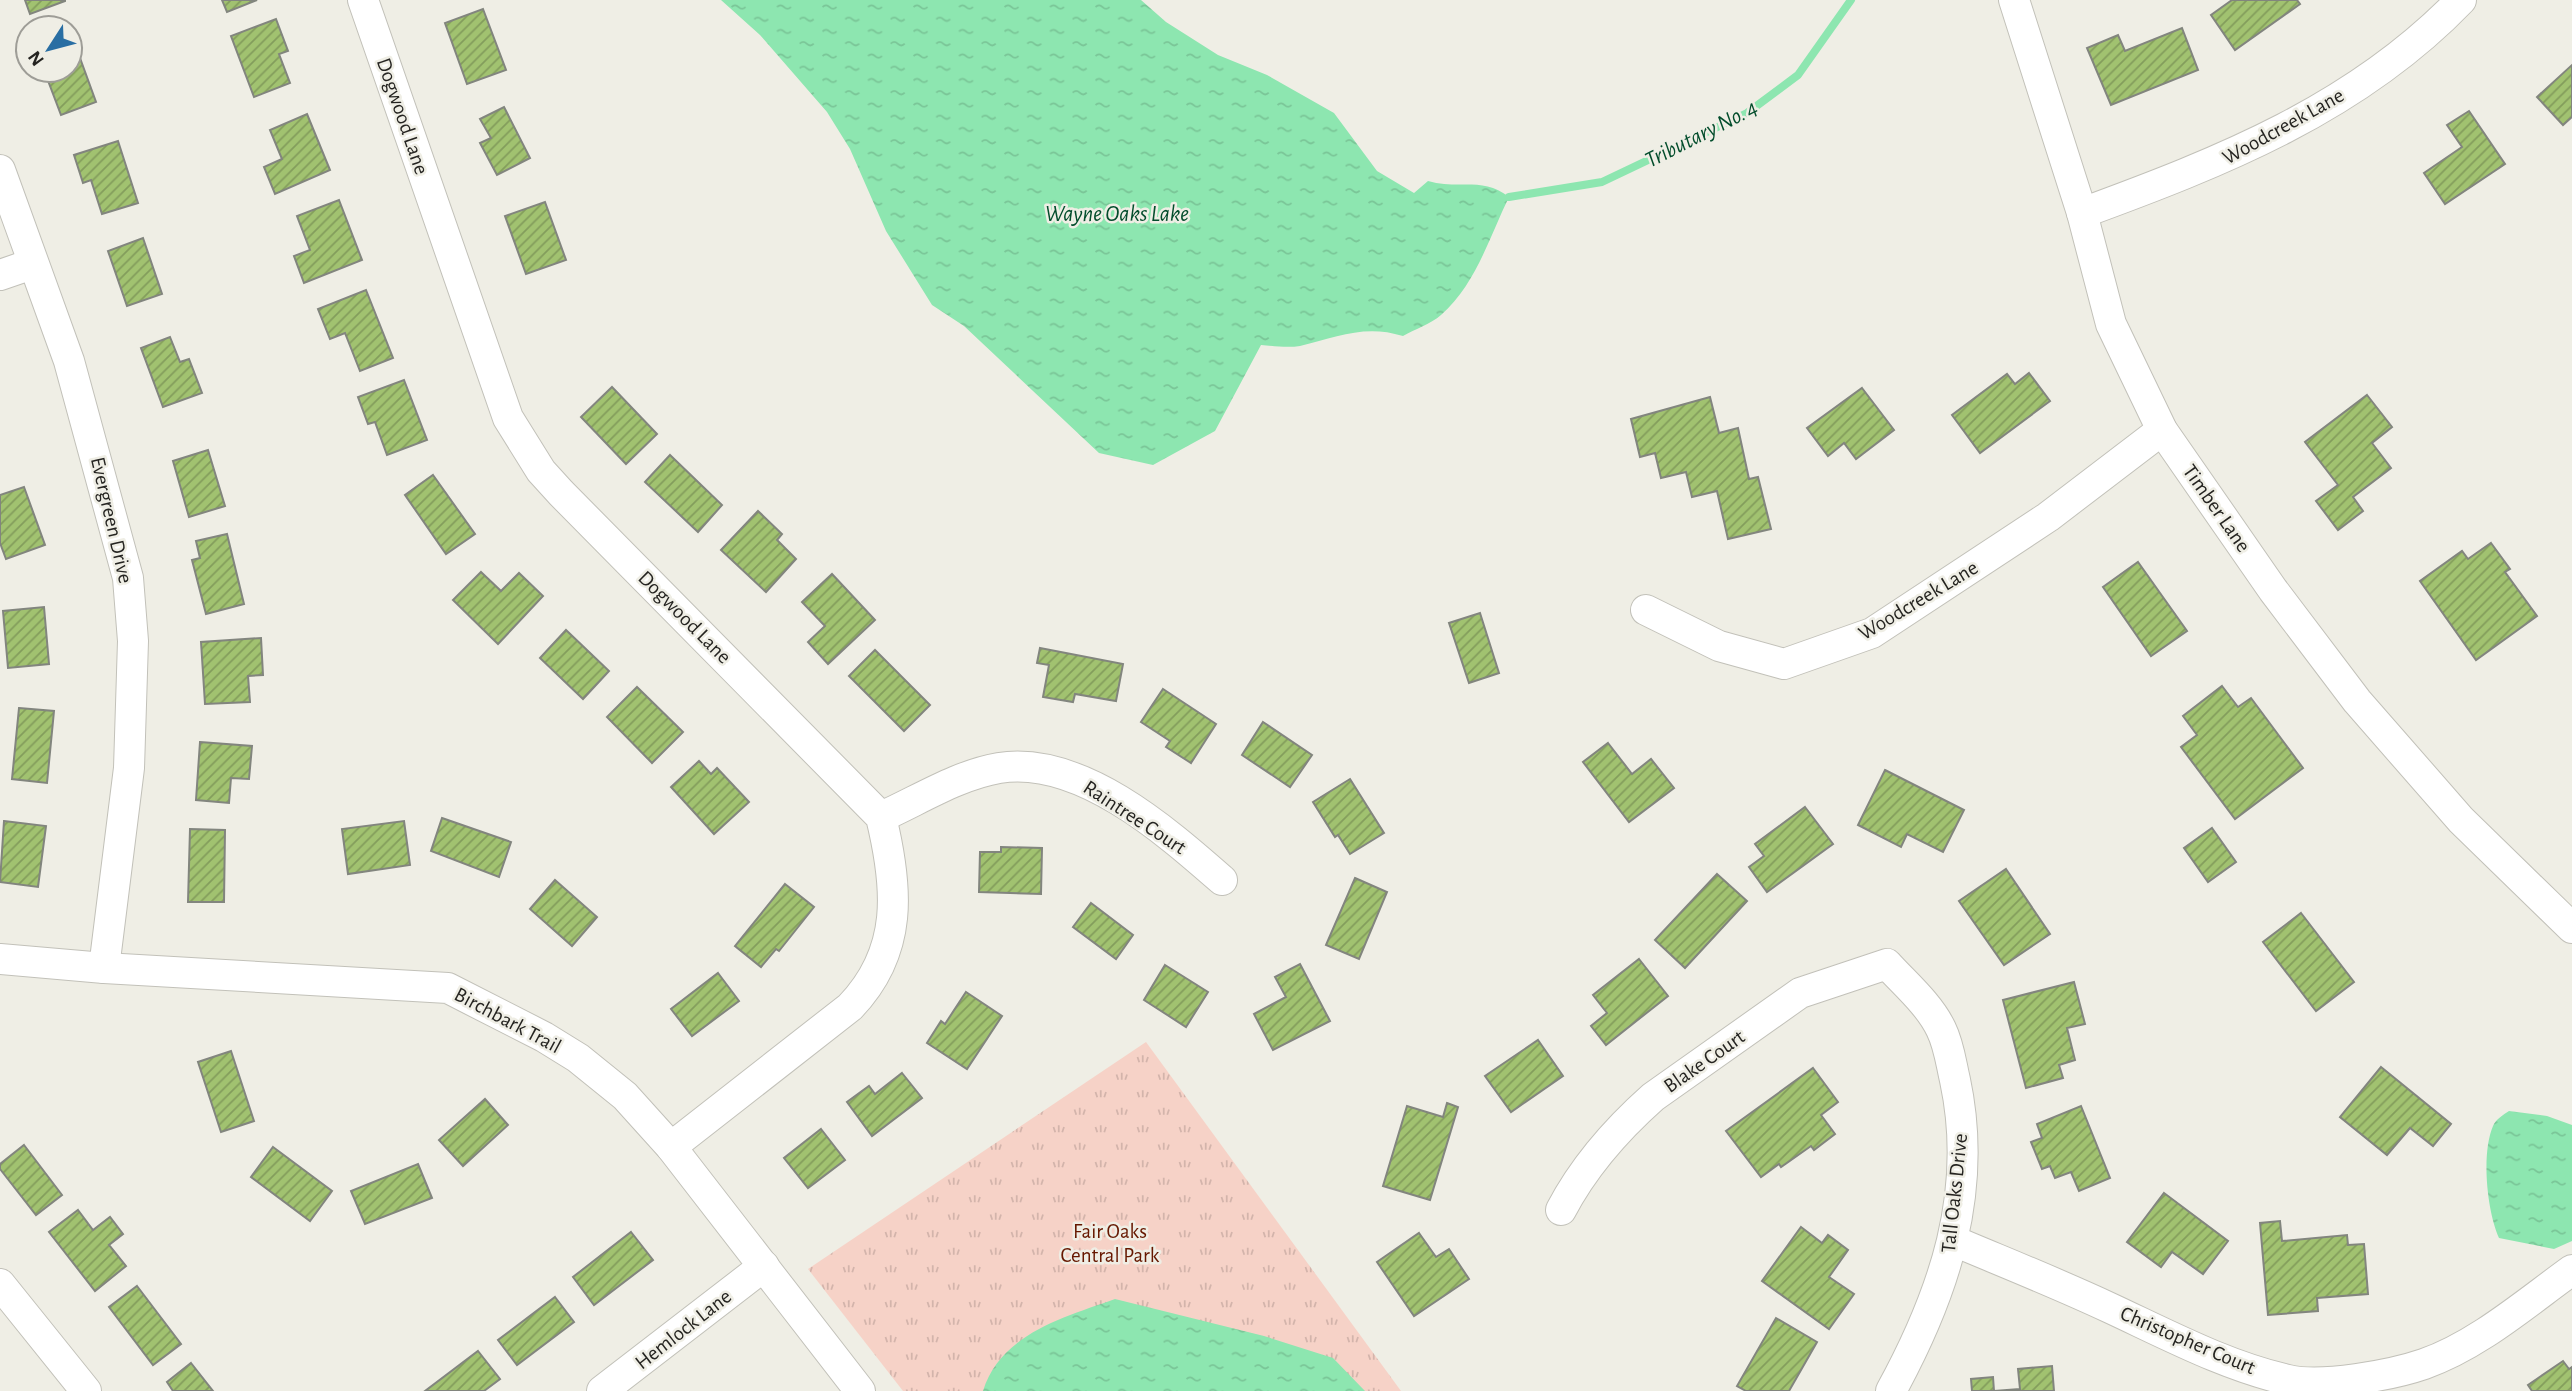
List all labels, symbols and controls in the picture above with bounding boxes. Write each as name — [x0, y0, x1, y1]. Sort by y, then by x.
north arrow — [14, 14, 84, 84]
text: N — [25, 47, 48, 69]
street label: Dogwood Lane — [373, 55, 432, 177]
street label: Woodcreek Lane — [2219, 84, 2347, 168]
water label: Tributary No. 4 — [1642, 96, 1762, 173]
water label: Wayne Oaks Lake — [1045, 203, 1189, 226]
street label: Evergreen Drive — [87, 455, 136, 585]
street label: Timber Lane — [2179, 461, 2254, 556]
street label: Woodcreek Lane — [1855, 557, 1982, 644]
street label: Dogwood Lane — [634, 567, 735, 668]
street label: Raintree Court — [1080, 776, 1190, 859]
street label: Birchbark Trail — [451, 984, 565, 1057]
street label: Blake Court — [1660, 1026, 1749, 1097]
street label: Tall Oaks Drive — [1938, 1132, 1971, 1254]
park label: Fair Oaks Central Park — [1061, 1221, 1160, 1266]
street label: Hemlock Lane — [631, 1285, 735, 1373]
street label: Christopher Court — [2117, 1303, 2259, 1378]

